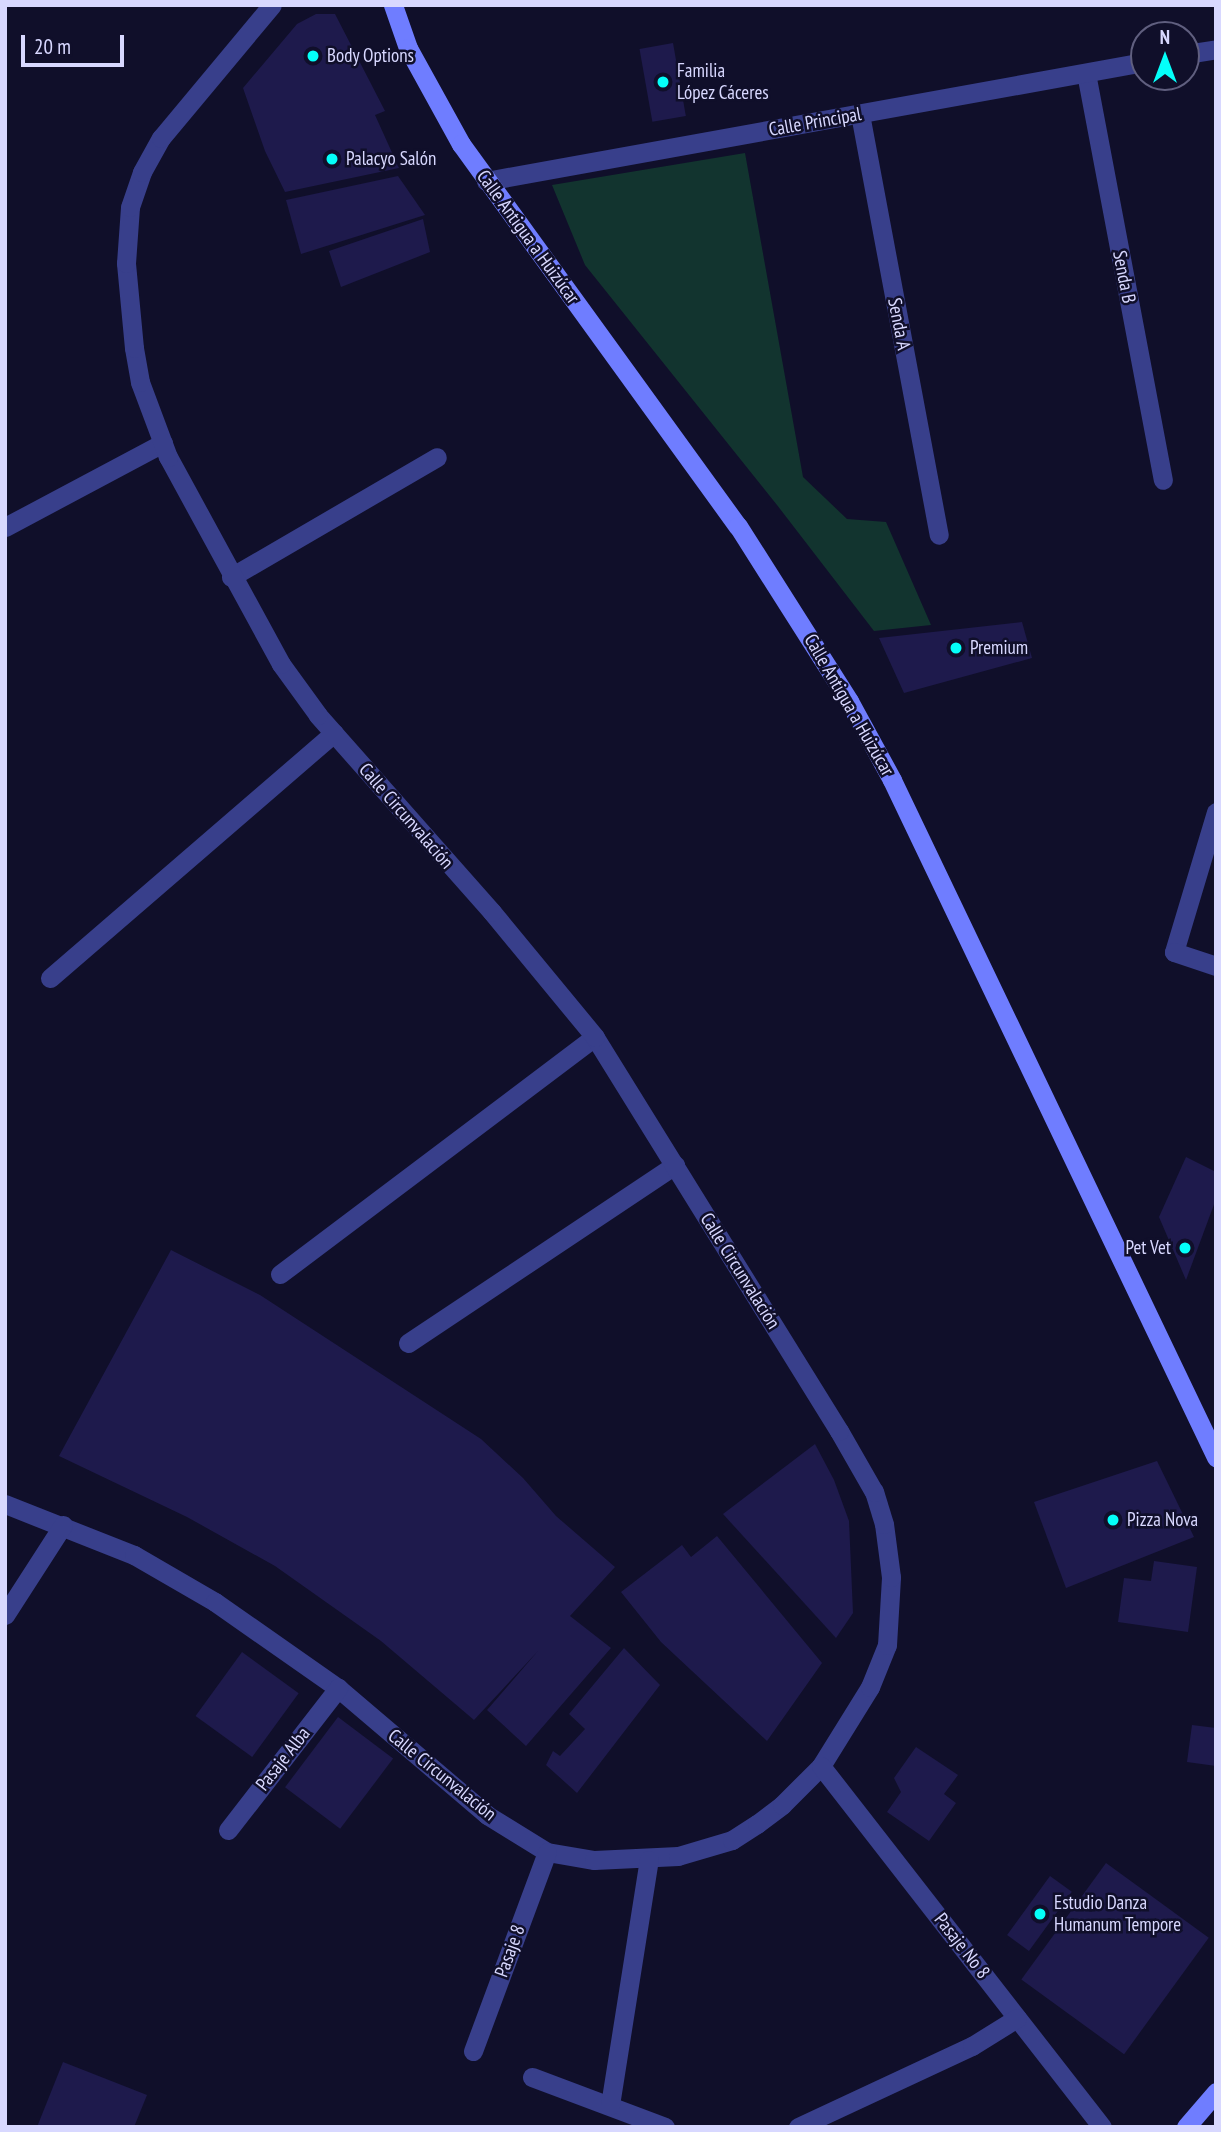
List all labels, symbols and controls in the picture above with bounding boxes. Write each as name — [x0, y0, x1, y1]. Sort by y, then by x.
scale bar — [24, 21, 128, 65]
north arrow — [1130, 21, 1200, 91]
text: N — [1160, 25, 1170, 49]
text: 20 m — [34, 33, 71, 60]
place label: Body Options — [327, 45, 415, 67]
marker: Body Options — [305, 48, 321, 64]
place label: Familia López Cáceres — [677, 60, 769, 104]
marker: Familia López Cáceres — [655, 74, 671, 90]
street label: Calle Principal — [767, 103, 863, 141]
place label: Palacyo Salón — [346, 148, 436, 170]
marker: Palacyo Salón — [324, 151, 340, 167]
street label: Calle Antigua a Huizúcar — [472, 165, 584, 309]
street label: Senda B — [1108, 249, 1140, 305]
street label: Senda A — [883, 296, 915, 352]
street label: Calle Antigua a Huizúcar — [799, 630, 899, 780]
place label: Premium — [970, 637, 1028, 659]
marker: Premium — [948, 640, 964, 656]
street label: Calle Circunvalación — [354, 758, 458, 874]
street label: Calle Circunvalación — [695, 1209, 785, 1333]
place label: Pet Vet — [1125, 1237, 1171, 1259]
marker: Pet Vet — [1177, 1240, 1193, 1256]
place label: Pizza Nova — [1127, 1509, 1198, 1531]
marker: Pizza Nova — [1105, 1512, 1121, 1528]
street label: Pasaje Alba — [251, 1722, 315, 1796]
street label: Calle Circunvalación — [383, 1724, 501, 1826]
place label: Estudio Danza Humanum Tempore — [1054, 1892, 1182, 1936]
marker: Estudio Danza Humanum Tempore — [1032, 1906, 1048, 1922]
street label: Pasaje No 8 — [929, 1909, 995, 1983]
street label: Pasaje 8 — [490, 1922, 530, 1980]

